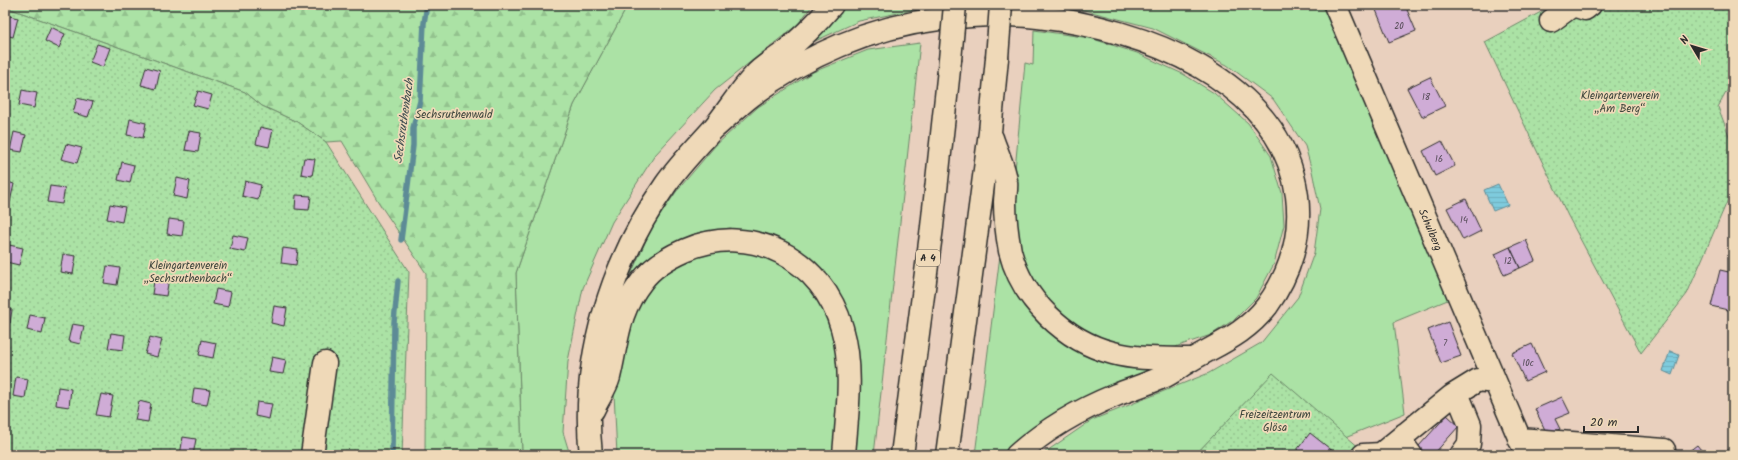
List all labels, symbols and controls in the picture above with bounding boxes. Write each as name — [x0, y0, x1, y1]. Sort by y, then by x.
house number: 20 — [1394, 19, 1404, 34]
north arrow — [1672, 26, 1712, 66]
text: N — [1676, 32, 1694, 49]
water label: Sechsruthenbach — [389, 76, 420, 164]
park label: Kleingartenverein „Am Berg“ — [1581, 87, 1659, 118]
house number: 18 — [1422, 90, 1431, 105]
park label: Sechsruthenwald — [416, 106, 493, 124]
house number: 16 — [1435, 152, 1443, 167]
street label: Schulberg — [1413, 206, 1447, 254]
house number: 14 — [1460, 213, 1468, 228]
road number: A 4 — [916, 250, 940, 266]
house number: 12 — [1504, 254, 1512, 269]
park label: Kleingartenverein „Sechsruthenbach“ — [144, 257, 232, 288]
house number: 7 — [1443, 336, 1448, 351]
house number: 10c — [1522, 356, 1534, 371]
park label: Freizeitzentrum Glösa — [1239, 406, 1311, 437]
scale bar — [1584, 408, 1638, 434]
text: 20 m — [1590, 413, 1618, 432]

